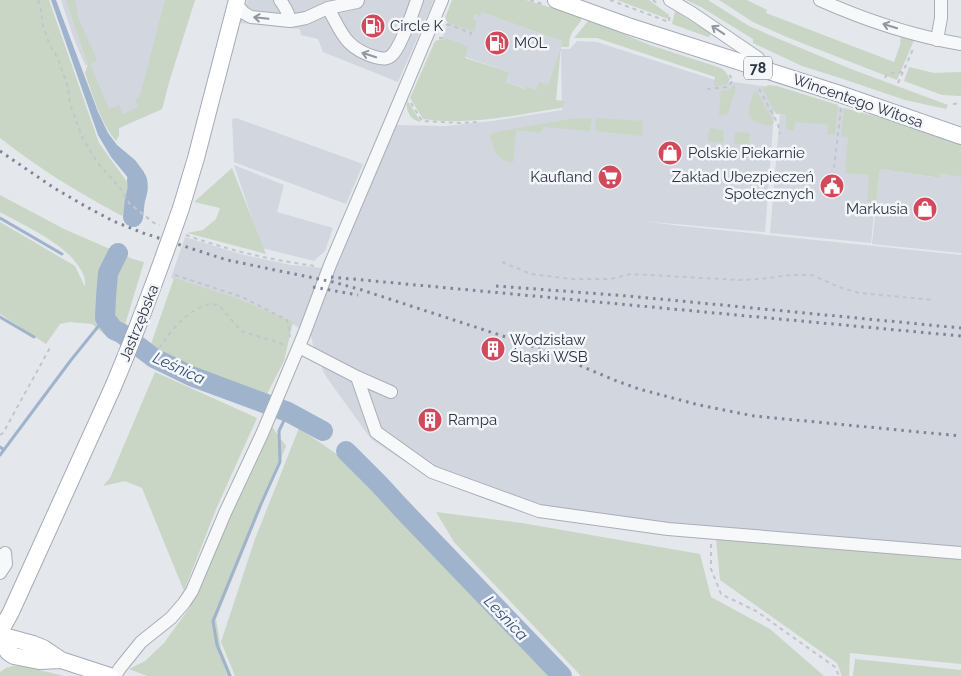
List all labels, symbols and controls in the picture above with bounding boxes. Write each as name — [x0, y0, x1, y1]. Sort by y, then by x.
one-way arrow — [253, 13, 269, 23]
fuel station icon: Circle K — [360, 13, 386, 39]
place label: Circle K — [390, 17, 444, 35]
one-way arrow — [882, 21, 898, 31]
one-way arrow — [711, 25, 725, 35]
fuel station icon: MOL — [484, 30, 510, 56]
place label: MOL — [514, 34, 547, 52]
one-way arrow — [361, 49, 377, 59]
road number: 78 — [744, 56, 772, 80]
street label: Wincentego Witosa — [790, 70, 926, 132]
shop icon: Polskie Piekarnie — [657, 140, 683, 166]
place label: Polskie Piekarnie — [688, 144, 805, 162]
supermarket icon: Kaufland — [597, 164, 623, 190]
place label: Kaufland — [530, 168, 592, 186]
place label: Zakład Ubezpieczeń Społecznych — [672, 168, 814, 203]
public building icon: Zakład Ubezpieczeń Społecznych — [819, 173, 845, 199]
shop icon: Markusia — [912, 196, 938, 222]
place label: Markusia — [846, 200, 908, 218]
street label: Jastrzębska — [115, 282, 163, 364]
place label: Wodzisław Śląski WSB — [510, 331, 588, 366]
building icon: Wodzisław Śląski WSB — [480, 336, 506, 362]
water label: Leśnica — [150, 348, 208, 388]
building icon: Rampa — [417, 407, 443, 433]
place label: Rampa — [448, 411, 497, 429]
water label: Leśnica — [480, 592, 532, 645]

